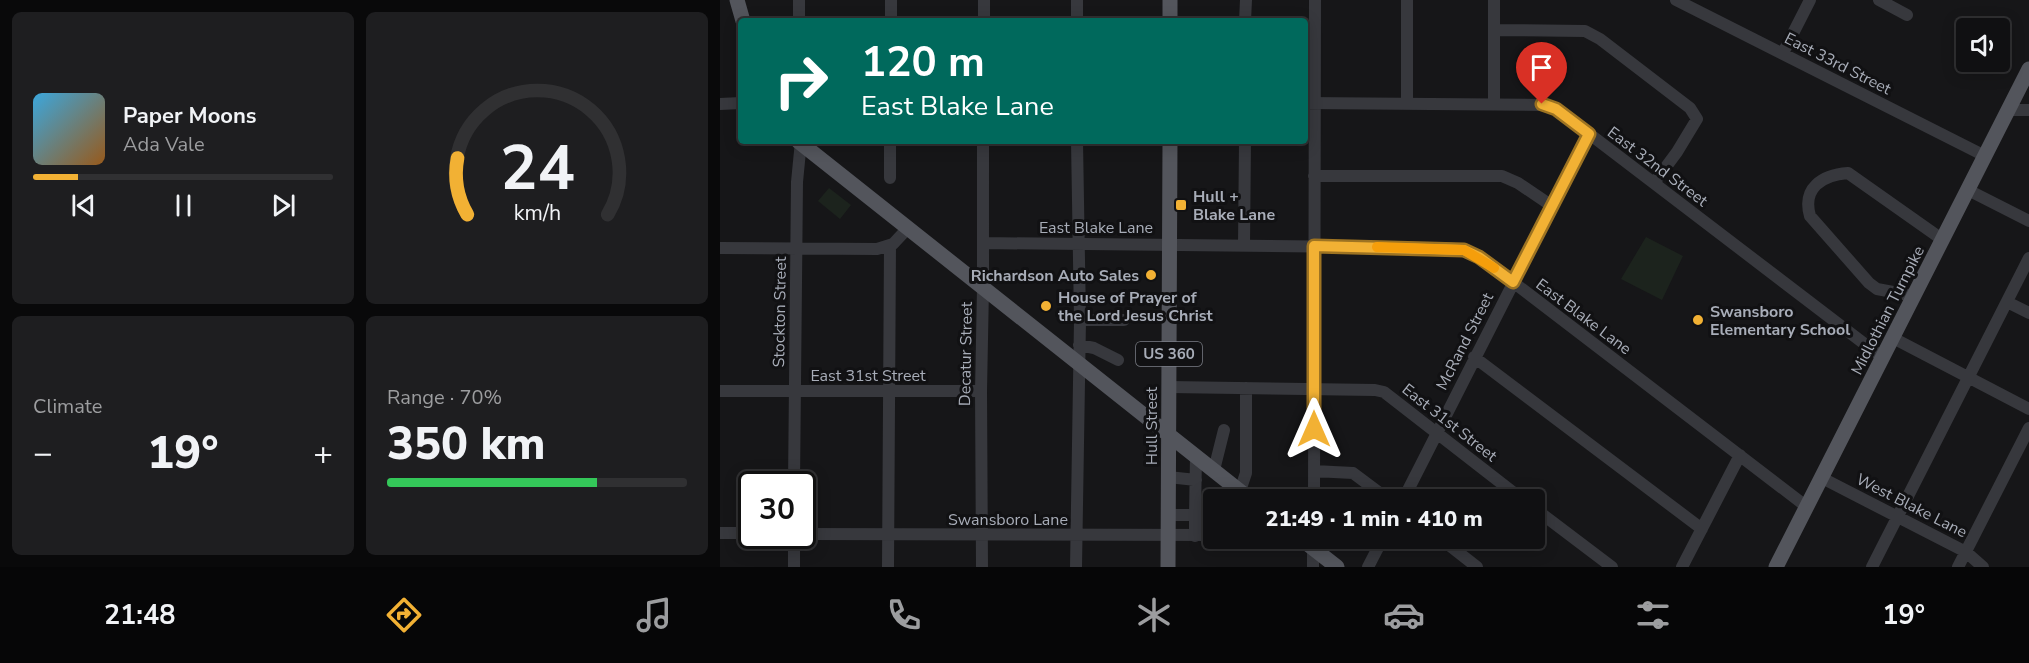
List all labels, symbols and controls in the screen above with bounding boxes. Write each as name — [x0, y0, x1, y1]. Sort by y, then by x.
map controls — [1956, 18, 2010, 72]
button: sound — [1956, 18, 2010, 72]
street label: East 33rd Street — [1780, 28, 1895, 100]
text: 120 m — [861, 34, 985, 91]
icon: right — [762, 42, 840, 120]
pin — [1516, 42, 1567, 104]
icon: arrive — [1525, 51, 1558, 84]
text: East Blake Lane — [861, 88, 1054, 125]
text: Paper Moons — [123, 101, 257, 131]
street label: East 32nd Street — [1603, 122, 1712, 212]
text: 24 — [500, 126, 574, 211]
text: Ada Vale — [123, 131, 205, 158]
place label: Hull + Blake Lane — [1193, 186, 1275, 226]
icon: previous — [67, 189, 100, 222]
icon: pause — [167, 189, 200, 222]
icon: next — [267, 189, 300, 222]
text: km/h — [513, 198, 561, 228]
marker: Hull + Blake Lane — [1174, 198, 1188, 212]
street label: East Blake Lane — [1039, 217, 1153, 239]
street label: Midlothian Turnpike — [1846, 242, 1930, 379]
street label: Stockton Street — [768, 256, 792, 368]
place label: Richardson Auto Sales — [971, 265, 1139, 287]
marker: Richardson Auto Sales — [1144, 268, 1158, 282]
street label: East Blake Lane — [1531, 274, 1636, 360]
place label: House of Prayer of the Lord Jesus Christ — [1058, 287, 1214, 327]
street label: McRand Street — [1431, 289, 1499, 394]
marker: House of Prayer of the Lord Jesus Christ — [1039, 299, 1053, 313]
street label: Decatur Street — [954, 301, 978, 406]
place label: Swansboro Elementary School — [1710, 301, 1850, 341]
marker: Swansboro Elementary School — [1691, 313, 1705, 327]
road number: US 360 — [1136, 342, 1202, 366]
street label: East 31st Street — [810, 365, 926, 387]
street label: East 31st Street — [1397, 379, 1502, 467]
text: Range · 70% — [387, 384, 502, 411]
street label: Hull Street — [1141, 386, 1163, 465]
text: Climate — [33, 393, 102, 420]
position arrow — [1282, 397, 1346, 461]
text: 350 km — [387, 414, 546, 475]
text: 19° — [147, 423, 219, 484]
text: − — [33, 431, 53, 476]
text: + — [313, 431, 333, 476]
street label: West Blake Lane — [1852, 468, 1971, 543]
speed limit sign: 30 — [738, 471, 816, 549]
text: 21:49 · 1 min · 410 m — [1265, 504, 1483, 534]
street label: Swansboro Lane — [948, 509, 1068, 531]
icon: directions — [383, 594, 425, 636]
icon: music — [633, 594, 675, 636]
icon: phone — [883, 594, 925, 636]
icon: climate — [1133, 594, 1175, 636]
icon: car — [1383, 594, 1425, 636]
icon: filters — [1632, 594, 1674, 636]
text: 21:48 — [104, 597, 175, 634]
text: 19° — [1882, 597, 1925, 634]

